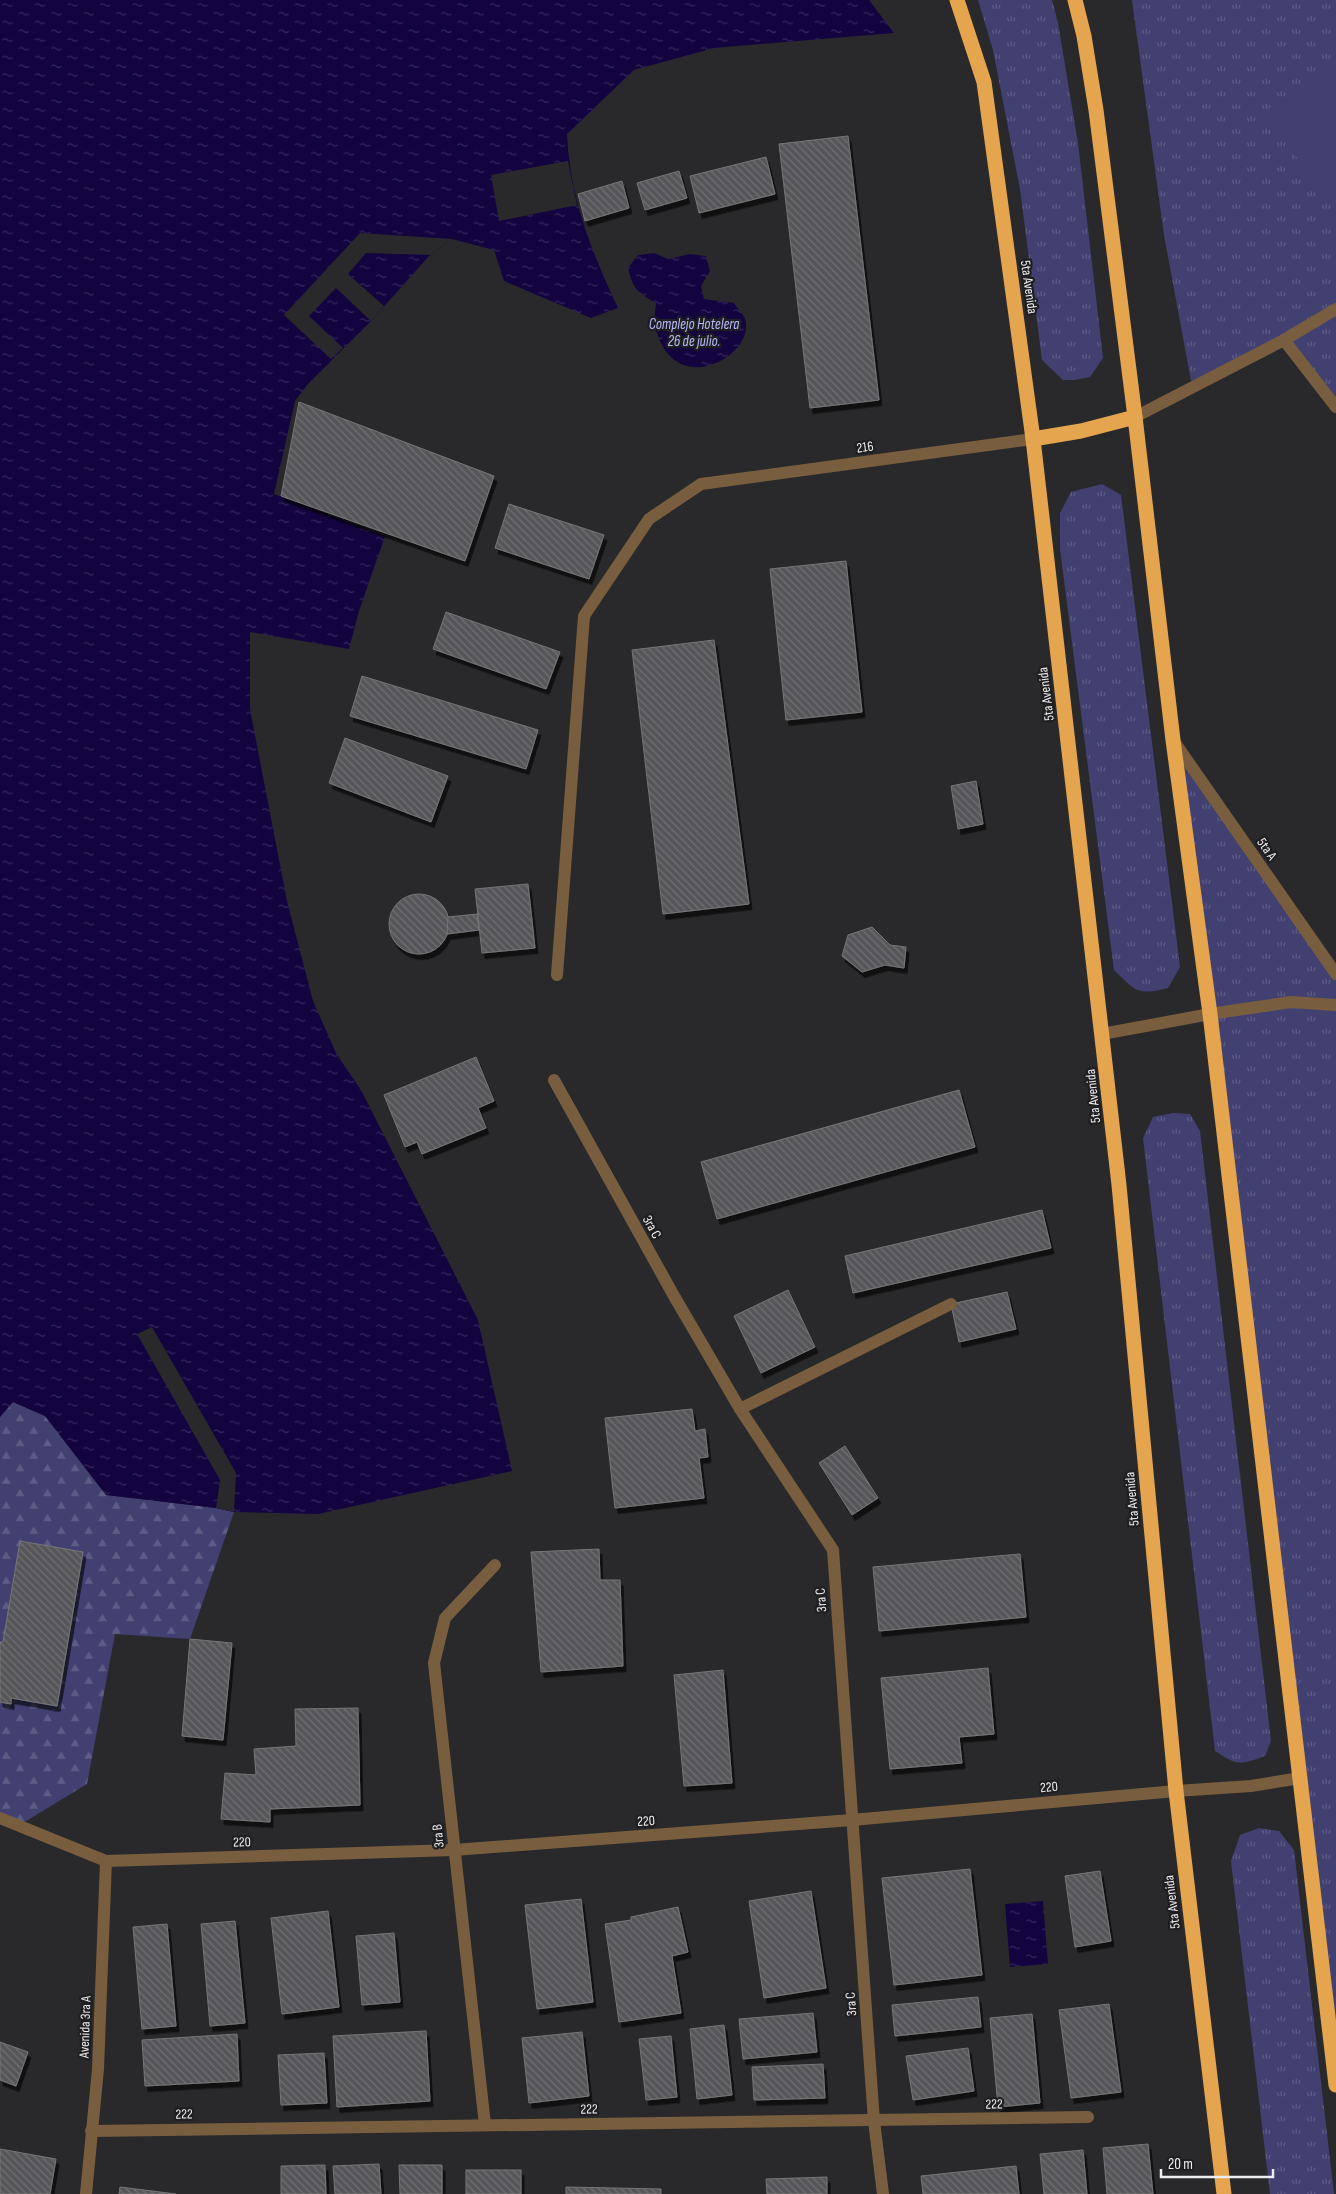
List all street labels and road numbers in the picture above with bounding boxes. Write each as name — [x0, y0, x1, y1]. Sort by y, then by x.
street label: 5ta Avenida — [1017, 259, 1041, 315]
street label: 216 — [855, 437, 875, 457]
street label: 5ta Avenida — [1034, 666, 1058, 722]
street label: 5ta A — [1253, 835, 1281, 864]
street label: 5ta Avenida — [1082, 1068, 1104, 1124]
street label: 3ra C — [639, 1212, 665, 1242]
street label: 5ta Avenida — [1121, 1471, 1143, 1527]
street label: 3ra C — [812, 1587, 830, 1613]
street label: 220 — [1039, 1778, 1059, 1796]
street label: 220 — [637, 1812, 655, 1830]
street label: 3ra B — [428, 1823, 448, 1849]
street label: 220 — [233, 1833, 251, 1851]
street label: 5ta Avenida — [1160, 1874, 1184, 1930]
street label: 3ra C — [842, 1991, 860, 2017]
street label: Avenida 3ra A — [75, 1995, 95, 2059]
street label: 222 — [985, 2095, 1003, 2113]
street label: 222 — [580, 2100, 598, 2118]
street label: 222 — [175, 2105, 193, 2123]

